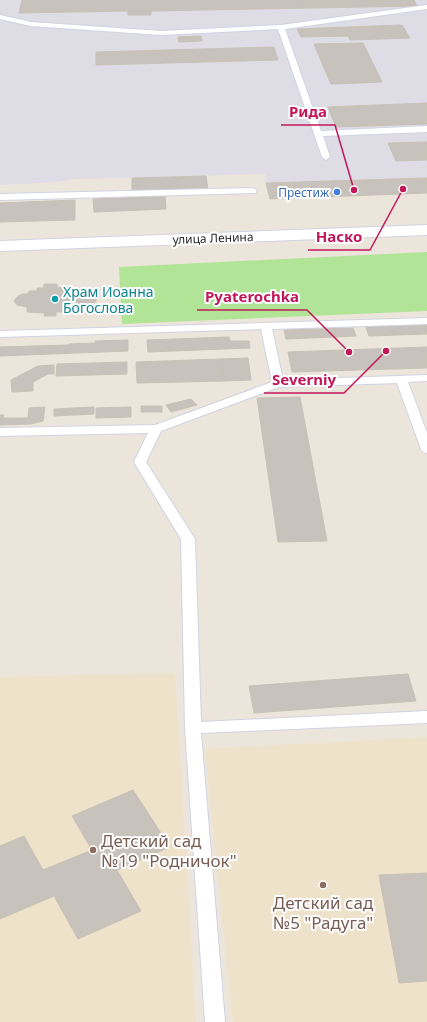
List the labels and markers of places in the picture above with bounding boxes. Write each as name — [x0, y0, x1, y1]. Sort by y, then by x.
callout: Рида — [281, 98, 335, 125]
place label: Престиж — [278, 184, 330, 201]
marker: Престиж — [332, 187, 342, 197]
callout: Наско — [308, 223, 370, 250]
place label: Храм Иоанна Богослова — [63, 282, 154, 317]
callout: Pyaterochka — [197, 283, 307, 310]
marker: Храм Иоанна Богослова — [50, 294, 60, 304]
callout: Severniy — [264, 366, 344, 393]
place label: Детский сад №19 "Родничок" — [101, 829, 237, 872]
marker: Детский сад №19 "Родничок" — [88, 845, 98, 855]
marker: Детский сад №5 "Радуга" — [318, 880, 328, 890]
place label: Детский сад №5 "Радуга" — [273, 891, 374, 934]

